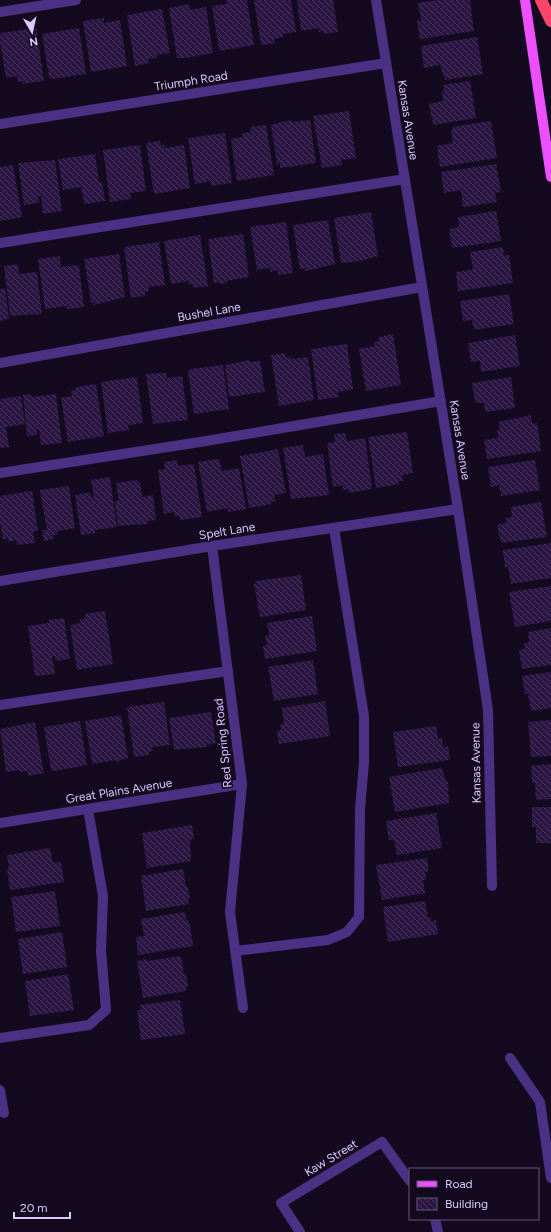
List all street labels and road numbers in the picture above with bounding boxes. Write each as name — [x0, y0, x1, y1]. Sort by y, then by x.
street label: Triumph Road — [153, 68, 229, 94]
street label: Kansas Avenue — [395, 79, 421, 161]
street label: Bushel Lane — [176, 299, 242, 324]
street label: Kansas Avenue — [447, 399, 473, 481]
street label: Spelt Lane — [198, 520, 257, 542]
street label: Red Spring Road — [211, 698, 235, 788]
street label: Kansas Avenue — [468, 722, 484, 804]
street label: Great Plains Avenue — [65, 776, 174, 806]
street label: Kaw Street — [302, 1137, 360, 1179]

